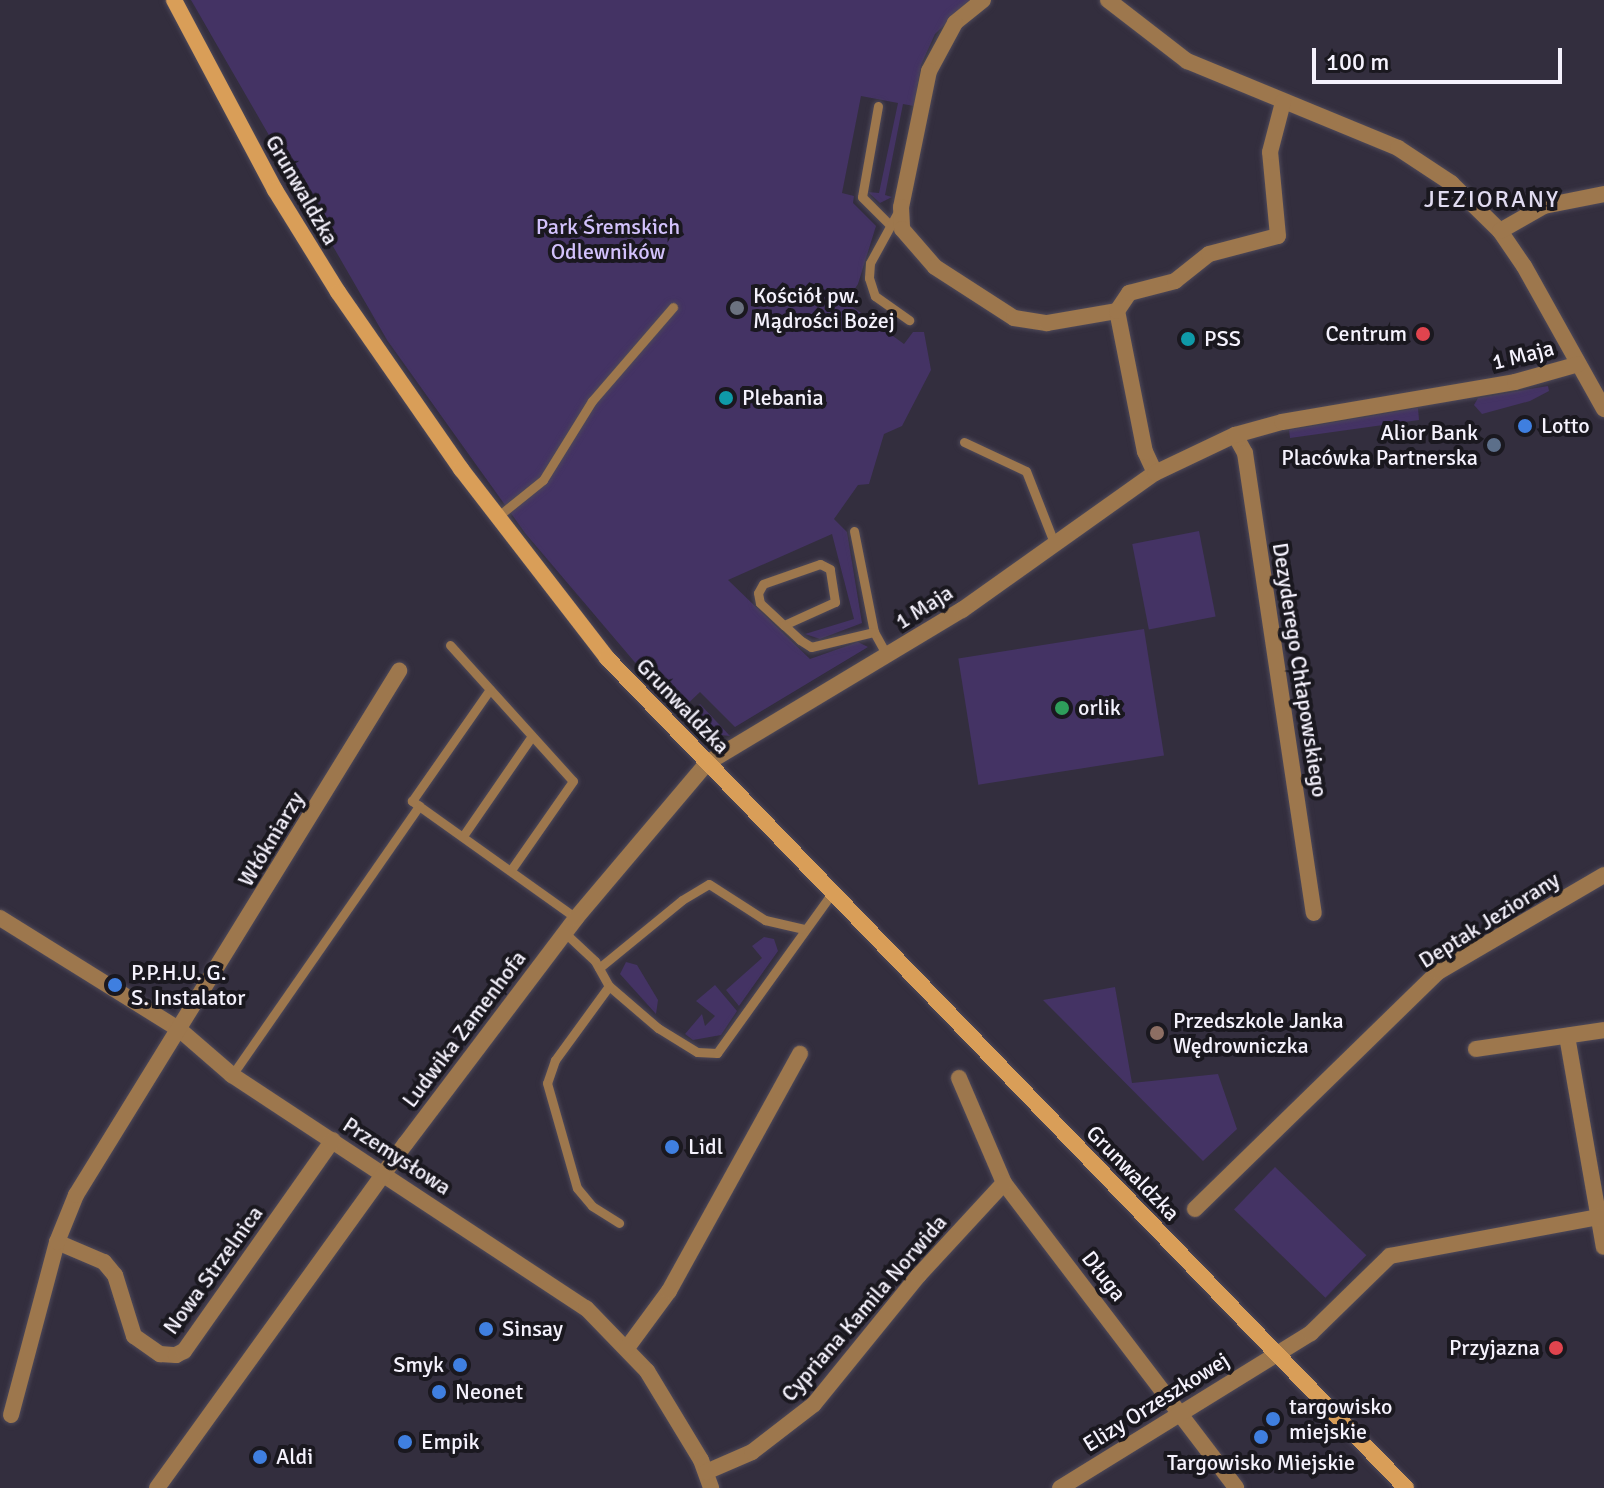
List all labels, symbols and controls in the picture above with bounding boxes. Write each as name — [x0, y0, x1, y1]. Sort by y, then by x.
scale bar — [1316, 32, 1566, 82]
text: 100 m — [1326, 47, 1389, 77]
street label: Grunwaldzka — [260, 130, 344, 250]
district label: JEZIORANY — [1424, 186, 1560, 214]
park label: Park Śremskich Odlewników — [536, 213, 680, 264]
place label: Kościół pw. Mądrości Bożej — [753, 282, 895, 334]
marker: Kościół pw. Mądrości Bożej — [728, 299, 746, 317]
place label: Centrum — [1326, 321, 1407, 347]
marker: Centrum — [1414, 325, 1432, 343]
place label: PSS — [1204, 326, 1241, 352]
marker: PSS — [1179, 330, 1197, 348]
street label: 1 Maja — [1489, 335, 1557, 375]
place label: Plebania — [742, 385, 824, 411]
marker: Plebania — [717, 389, 735, 407]
place label: Lotto — [1541, 413, 1590, 439]
marker: Lotto — [1516, 417, 1534, 435]
place label: Alior Bank Placówka Partnerska — [1281, 419, 1478, 470]
marker: Alior Bank Placówka Partnerska — [1485, 436, 1503, 454]
street label: Dezyderego Chłapowskiego — [1267, 541, 1333, 799]
street label: 1 Maja — [890, 579, 958, 635]
street label: Grunwaldzka — [631, 653, 735, 759]
place label: orlik — [1078, 695, 1121, 721]
marker: orlik — [1053, 699, 1071, 717]
street label: Włókniarzy — [232, 787, 310, 891]
street label: Deptak Jeziorany — [1414, 866, 1564, 974]
street label: Ludwika Zamenhofa — [396, 945, 532, 1113]
place label: P.P.H.U. G. S. Instalator — [131, 959, 245, 1010]
marker: P.P.H.U. G. S. Instalator — [106, 976, 124, 994]
place label: Przedszkole Janka Wędrowniczka — [1173, 1007, 1344, 1058]
marker: Przedszkole Janka Wędrowniczka — [1148, 1024, 1166, 1042]
street label: Przemysłowa — [338, 1111, 456, 1201]
street label: Grunwaldzka — [1081, 1120, 1185, 1226]
place label: Lidl — [688, 1134, 723, 1160]
marker: Lidl — [663, 1138, 681, 1156]
street label: Nowa Strzelnica — [158, 1201, 268, 1339]
street label: Cypriana Kamila Norwida — [776, 1209, 952, 1407]
street label: Długa — [1076, 1246, 1132, 1306]
place label: Sinsay — [502, 1316, 563, 1342]
marker: Sinsay — [477, 1320, 495, 1338]
place label: Przyjazna — [1449, 1335, 1540, 1361]
marker: Przyjazna — [1547, 1339, 1565, 1357]
street label: Elizy Orzeszkowej — [1078, 1347, 1234, 1457]
place label: Smyk — [393, 1352, 444, 1378]
marker: Smyk — [451, 1356, 469, 1374]
place label: Neonet — [455, 1379, 523, 1405]
marker: Neonet — [430, 1383, 448, 1401]
place label: targowisko miejskie — [1289, 1393, 1392, 1444]
marker: targowisko miejskie — [1264, 1410, 1282, 1428]
marker: Targowisko Miejskie — [1252, 1428, 1270, 1446]
place label: Empik — [421, 1429, 480, 1455]
marker: Empik — [396, 1433, 414, 1451]
place label: Aldi — [276, 1444, 313, 1470]
marker: Aldi — [251, 1448, 269, 1466]
place label: Targowisko Miejskie — [1167, 1450, 1355, 1476]

